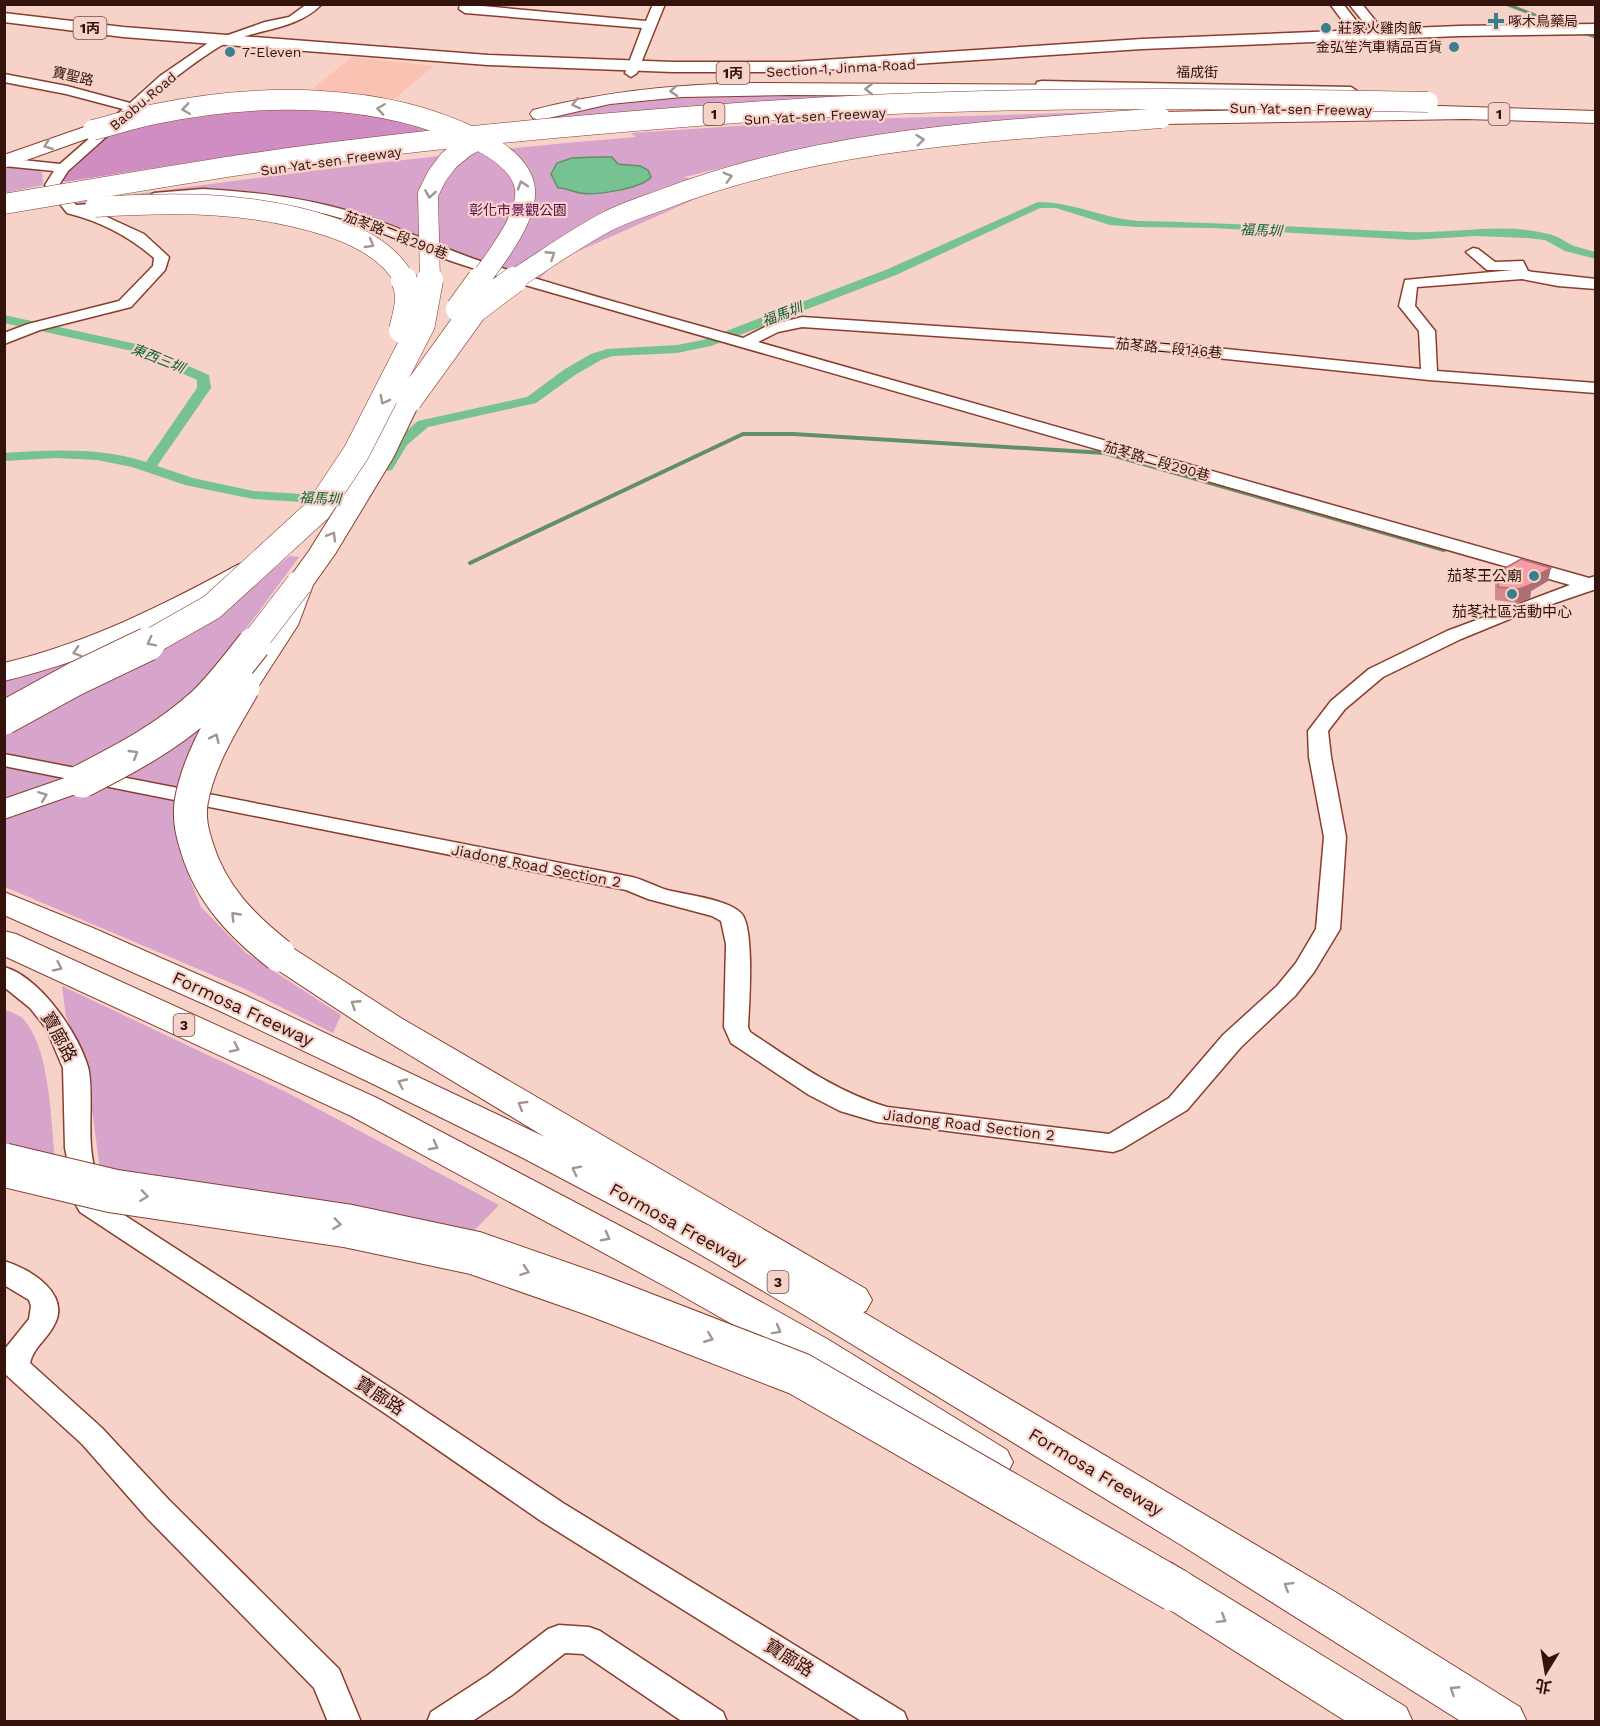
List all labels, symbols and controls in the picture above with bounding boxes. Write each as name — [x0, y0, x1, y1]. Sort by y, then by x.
place label: 啄木鳥藥局 — [1508, 13, 1578, 29]
marker: 啄木鳥藥局 — [1489, 14, 1503, 28]
road number: 1丙 — [74, 17, 106, 39]
place label: 莊家火雞肉飯 — [1338, 20, 1422, 36]
marker: 莊家火雞肉飯 — [1319, 21, 1333, 35]
place label: 金弘笙汽車精品百貨 — [1316, 39, 1442, 55]
marker: 金弘笙汽車精品百貨 — [1447, 40, 1461, 54]
place label: 7-Eleven — [242, 44, 301, 60]
marker: 7-Eleven — [223, 45, 237, 59]
street label: Section 1, Jinma Road — [766, 56, 916, 80]
road number: 1丙 — [716, 62, 750, 84]
street label: 寶聖路 — [51, 63, 95, 89]
street label: 福成街 — [1176, 64, 1218, 80]
street label: Baobu Road — [107, 69, 179, 133]
one-way arrow — [864, 83, 873, 95]
one-way arrow — [669, 85, 678, 98]
one-way arrow — [571, 97, 581, 110]
street label: Sun Yat-sen Freeway — [1230, 100, 1373, 118]
one-way arrow — [182, 103, 191, 115]
one-way arrow — [376, 103, 385, 115]
road number: 1 — [704, 103, 724, 125]
road number: 1 — [1488, 103, 1510, 125]
street label: Sun Yat-sen Freeway — [744, 104, 887, 128]
one-way arrow — [915, 134, 924, 147]
one-way arrow — [43, 138, 54, 151]
street label: Sun Yat-sen Freeway — [259, 143, 403, 179]
one-way arrow — [723, 172, 733, 184]
one-way arrow — [517, 180, 529, 191]
one-way arrow — [425, 190, 437, 199]
park label: 彰化市景觀公園 — [469, 202, 567, 218]
street label: 茄苳路二段290巷 — [342, 208, 450, 262]
water label: 福馬圳 — [1240, 221, 1284, 239]
one-way arrow — [364, 237, 374, 248]
one-way arrow — [545, 251, 555, 263]
water label: 福馬圳 — [760, 298, 806, 329]
street label: 茄苳路二段146巷 — [1115, 335, 1223, 361]
water label: 東西三圳 — [129, 340, 189, 377]
one-way arrow — [380, 394, 392, 405]
street label: 茄苳路二段290巷 — [1102, 438, 1212, 484]
water label: 福馬圳 — [299, 489, 343, 507]
one-way arrow — [325, 532, 337, 542]
place label: 茄苳王公廟 — [1447, 567, 1522, 585]
marker: 茄苳王公廟 — [1527, 569, 1541, 583]
marker: 茄苳社區活動中心 — [1505, 587, 1519, 601]
place label: 茄苳社區活動中心 — [1452, 603, 1572, 621]
one-way arrow — [147, 635, 158, 646]
one-way arrow — [72, 645, 82, 657]
one-way arrow — [207, 733, 219, 744]
one-way arrow — [128, 750, 138, 761]
one-way arrow — [37, 791, 48, 803]
street label: Jiadong Road Section 2 — [450, 841, 622, 891]
one-way arrow — [232, 913, 243, 924]
one-way arrow — [51, 959, 62, 971]
street label: Formosa Freeway — [169, 967, 318, 1051]
one-way arrow — [351, 1000, 361, 1012]
street label: 寶廍路 — [37, 1008, 82, 1065]
road number: 3 — [174, 1014, 195, 1036]
one-way arrow — [229, 1040, 240, 1052]
one-way arrow — [397, 1079, 408, 1091]
one-way arrow — [518, 1101, 528, 1113]
street label: Jiadong Road Section 2 — [882, 1106, 1056, 1144]
one-way arrow — [427, 1138, 438, 1150]
one-way arrow — [572, 1166, 583, 1177]
street label: Formosa Freeway — [606, 1178, 751, 1271]
one-way arrow — [139, 1189, 148, 1201]
one-way arrow — [332, 1217, 341, 1229]
one-way arrow — [600, 1230, 610, 1241]
one-way arrow — [520, 1263, 530, 1276]
road number: 3 — [768, 1271, 788, 1293]
one-way arrow — [771, 1323, 781, 1335]
one-way arrow — [702, 1331, 713, 1343]
street label: 寶廍路 — [352, 1372, 409, 1419]
street label: Formosa Freeway — [1025, 1423, 1168, 1520]
one-way arrow — [1284, 1582, 1294, 1594]
one-way arrow — [1216, 1612, 1227, 1623]
street label: 寶廍路 — [761, 1634, 818, 1681]
north arrow — [1516, 1642, 1576, 1702]
text: 北 — [1534, 1675, 1553, 1697]
one-way arrow — [1449, 1686, 1460, 1697]

